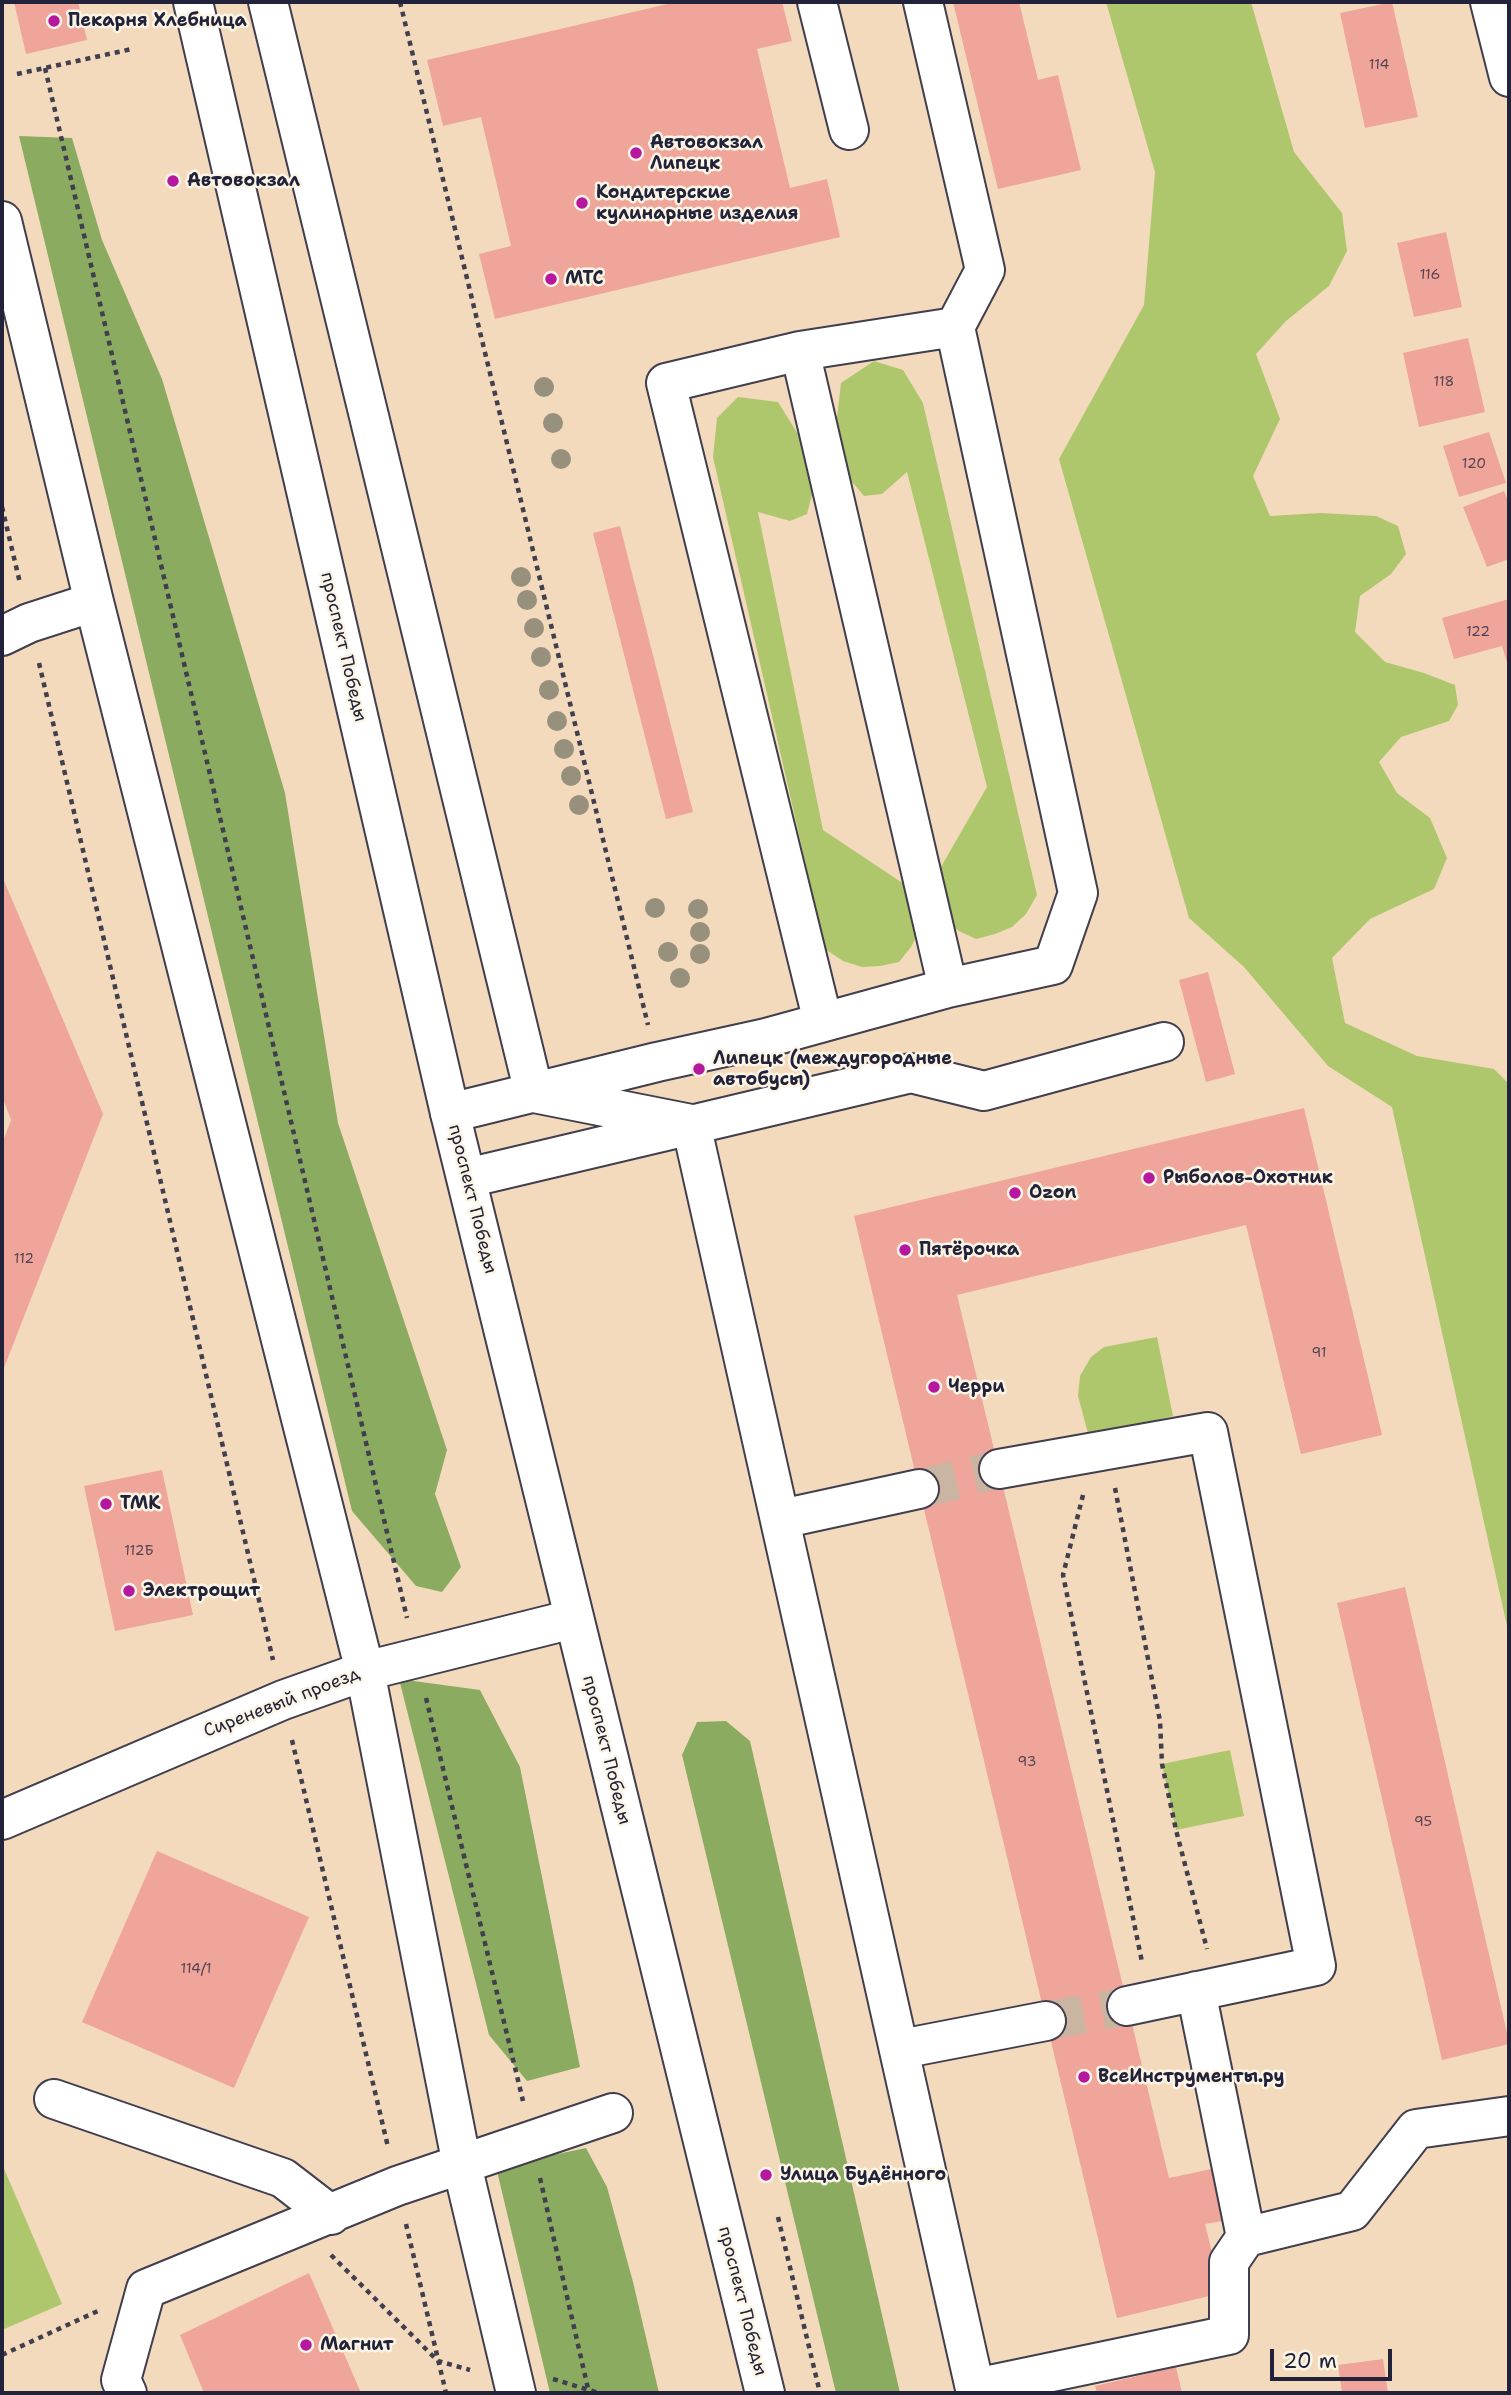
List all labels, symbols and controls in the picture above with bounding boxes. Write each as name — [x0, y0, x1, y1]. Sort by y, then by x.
place label: Пекарня Хлебница — [68, 10, 247, 32]
marker: Пекарня Хлебница — [46, 13, 62, 29]
house number: 114 — [1369, 57, 1389, 73]
place label: Автовокзал Липецк — [650, 132, 763, 174]
marker: Автовокзал Липецк — [628, 145, 644, 161]
place label: Автовокзал — [187, 170, 300, 192]
marker: Автовокзал — [165, 173, 181, 189]
place label: Кондитерские кулинарные изделия — [596, 182, 798, 224]
marker: Кондитерские кулинарные изделия — [574, 195, 590, 211]
house number: 116 — [1420, 267, 1440, 283]
place label: МТС — [565, 268, 604, 290]
marker: МТС — [543, 271, 559, 287]
house number: 118 — [1434, 374, 1454, 390]
house number: 120 — [1462, 456, 1486, 472]
street label: проспект Победы — [315, 570, 371, 724]
house number: 122 — [1466, 624, 1490, 640]
place label: Липецк (междугородные автобусы) — [713, 1048, 952, 1090]
marker: Липецк (междугородные автобусы) — [691, 1061, 707, 1077]
street label: проспект Победы — [443, 1122, 501, 1276]
place label: Рыболов-Охотник — [1163, 1167, 1333, 1189]
marker: Рыболов-Охотник — [1141, 1170, 1157, 1186]
place label: Ozon — [1029, 1182, 1076, 1204]
marker: Ozon — [1007, 1185, 1023, 1201]
place label: Пятёрочка — [919, 1239, 1019, 1261]
marker: Пятёрочка — [897, 1242, 913, 1258]
house number: 112 — [14, 1251, 34, 1267]
house number: 91 — [1311, 1345, 1327, 1361]
place label: Черри — [948, 1376, 1005, 1398]
marker: Черри — [926, 1379, 942, 1395]
place label: ТМК — [120, 1493, 160, 1515]
marker: ТМК — [98, 1496, 114, 1512]
house number: 112Б — [124, 1543, 154, 1559]
place label: Электрощит — [143, 1580, 260, 1602]
marker: Электрощит — [121, 1583, 137, 1599]
street label: Сиреневый проезд — [201, 1663, 363, 1743]
street label: проспект Победы — [577, 1673, 635, 1827]
house number: 93 — [1018, 1754, 1036, 1770]
house number: 95 — [1414, 1814, 1432, 1830]
house number: 114/1 — [181, 1961, 211, 1977]
place label: ВсеИнструменты.ру — [1098, 2066, 1284, 2088]
marker: ВсеИнструменты.ру — [1076, 2069, 1092, 2085]
place label: Улица Будённого — [780, 2164, 946, 2186]
marker: Улица Будённого — [758, 2167, 774, 2183]
street label: проспект Победы — [713, 2224, 771, 2378]
place label: Магнит — [320, 2334, 394, 2356]
scale bar — [1273, 2336, 1396, 2380]
marker: Магнит — [298, 2337, 314, 2353]
text: 20 m — [1283, 2347, 1337, 2375]

